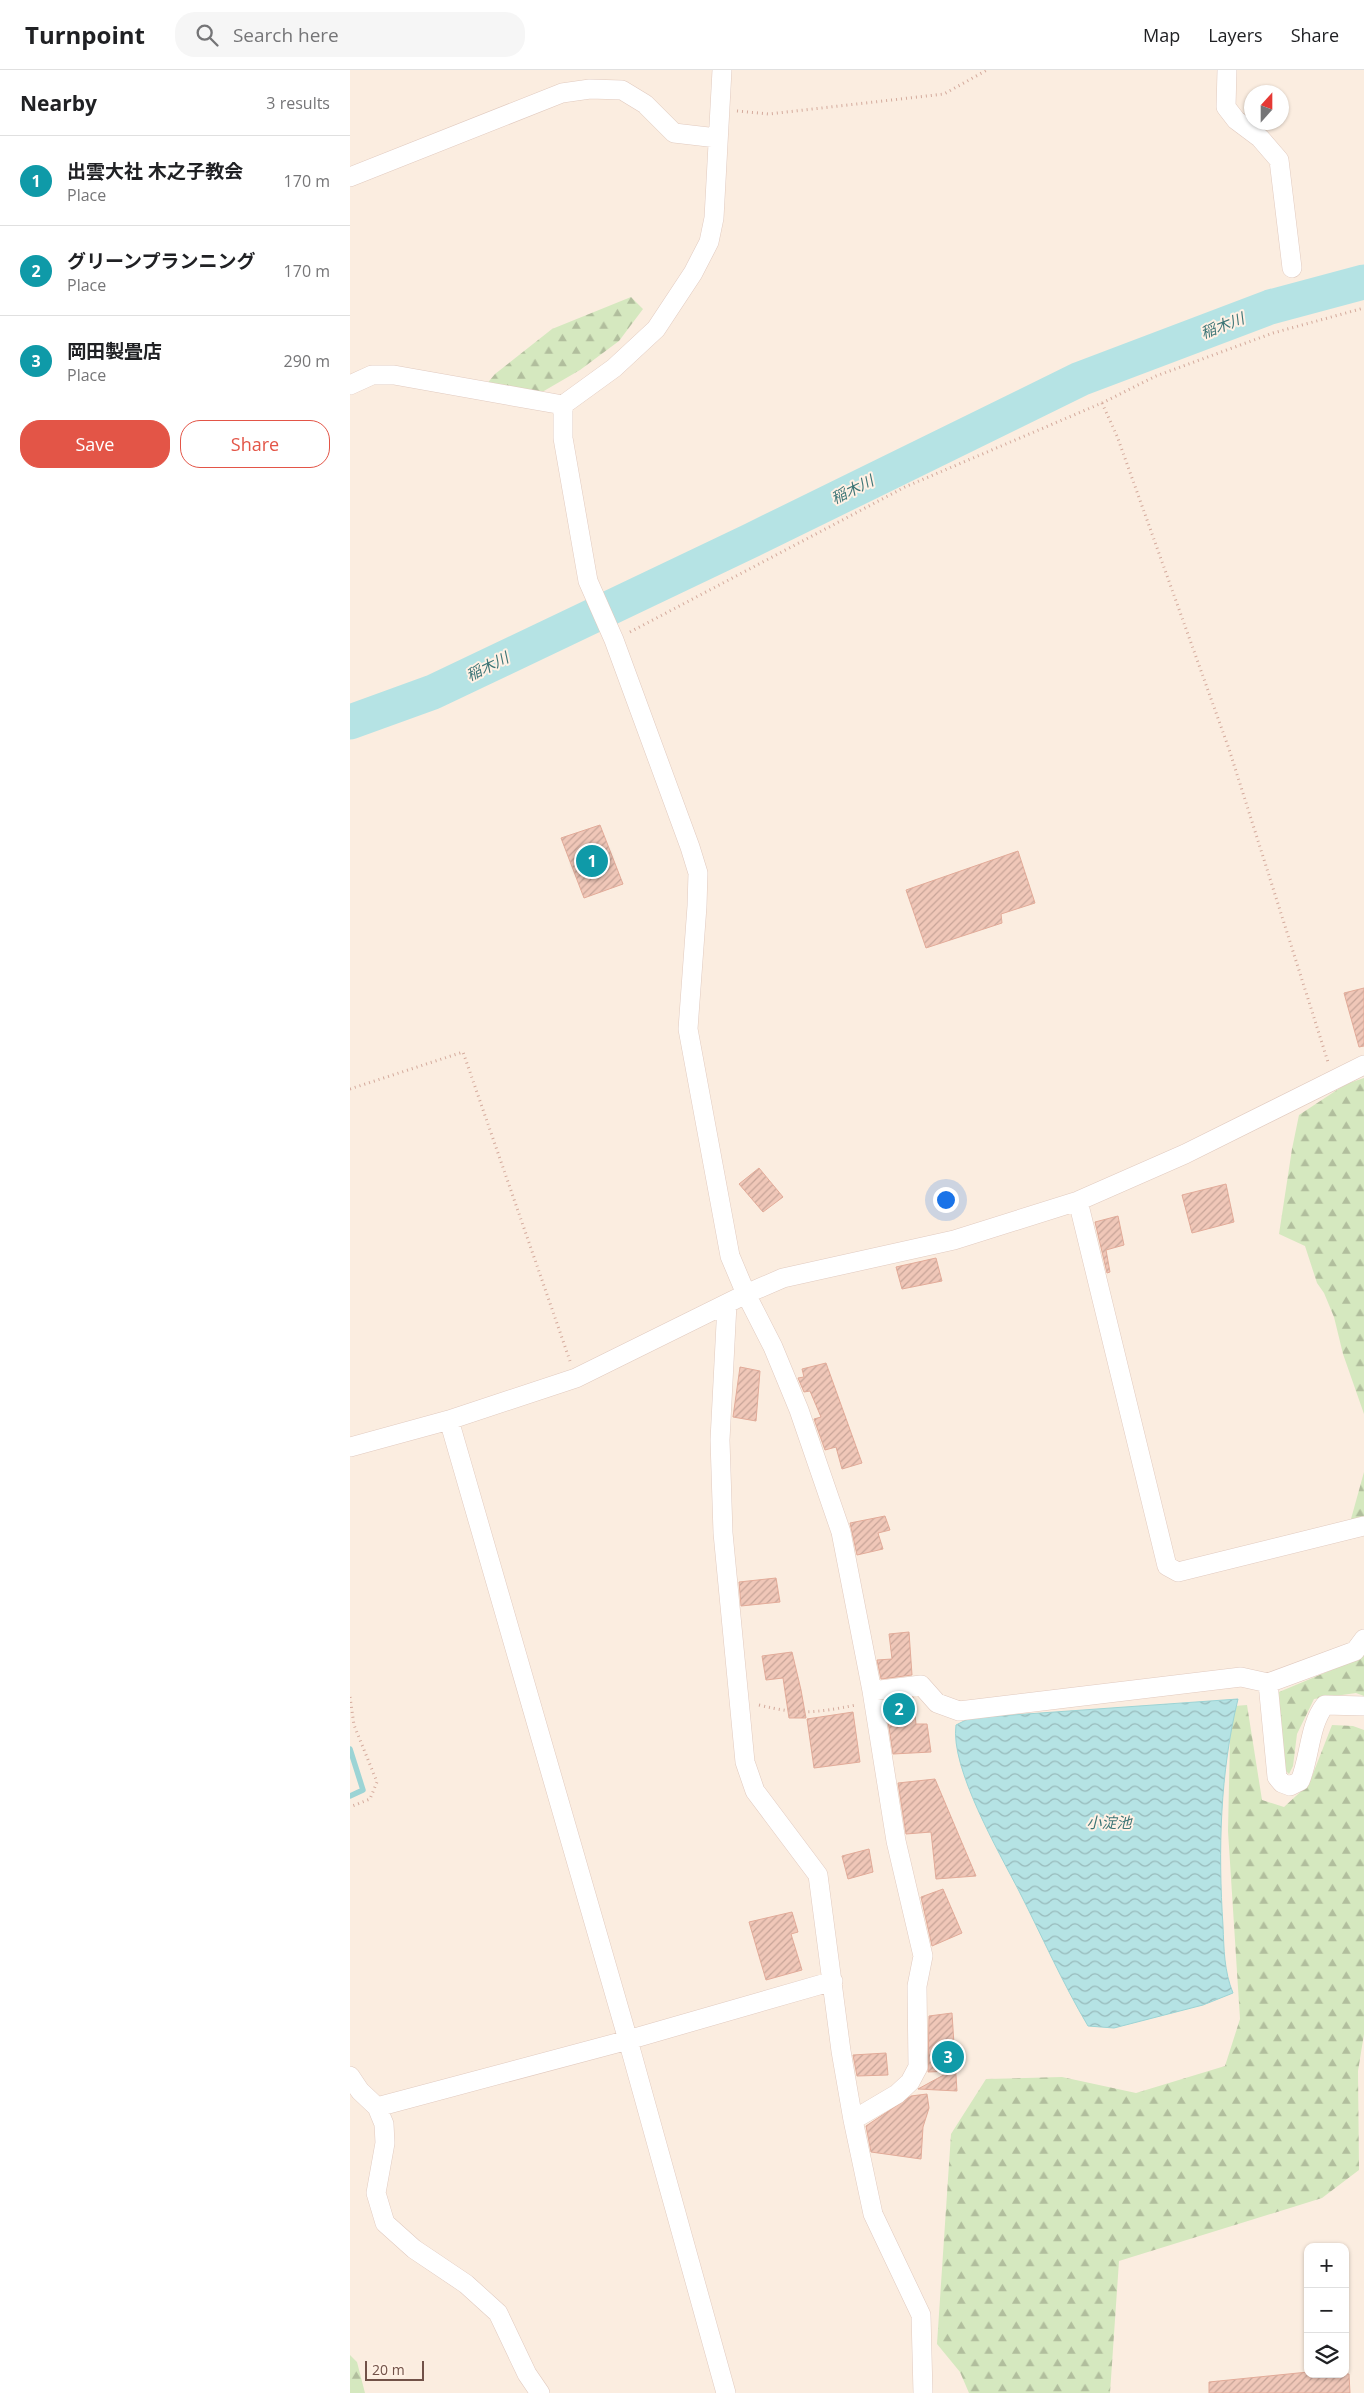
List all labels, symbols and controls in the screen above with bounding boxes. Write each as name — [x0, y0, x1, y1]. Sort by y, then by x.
search box — [175, 12, 525, 57]
text: Turnpoint — [25, 18, 145, 51]
icon: search — [193, 21, 221, 49]
text: Search here — [233, 22, 339, 48]
text: Map — [1143, 23, 1180, 47]
text: Layers — [1208, 23, 1263, 47]
text: Share — [1291, 23, 1339, 47]
north arrow — [1244, 85, 1289, 130]
text: Nearby — [20, 89, 97, 117]
text: 3 results — [266, 92, 330, 114]
text: 出雲大社 木之子教会 — [67, 158, 243, 184]
text: 1 — [31, 170, 41, 192]
text: 170 m — [284, 170, 330, 192]
text: Place — [67, 184, 106, 206]
text: グリーンプランニング — [67, 248, 255, 274]
text: 2 — [31, 260, 41, 282]
text: 170 m — [284, 260, 330, 282]
text: Place — [67, 274, 106, 296]
water label: 稲木川 — [1197, 307, 1248, 342]
text: 岡田製畳店 — [67, 338, 162, 364]
text: 3 — [31, 350, 41, 372]
text: 290 m — [284, 350, 330, 372]
text: Place — [67, 364, 106, 386]
button: Save — [20, 420, 170, 468]
button: Share — [180, 420, 330, 468]
water label: 稲木川 — [827, 469, 878, 508]
water label: 稲木川 — [462, 646, 513, 685]
pin: 1 — [576, 842, 608, 880]
your location — [933, 1187, 959, 1213]
pin: 2 — [883, 1690, 915, 1728]
water label: 小淀池 — [1086, 1812, 1133, 1832]
pin: 3 — [932, 2038, 964, 2076]
map controls — [1304, 2243, 1349, 2378]
button: + — [1304, 2243, 1349, 2288]
button: − — [1304, 2288, 1349, 2333]
button: layers — [1304, 2333, 1349, 2378]
scale bar — [365, 2358, 424, 2381]
text: 20 m — [372, 2360, 405, 2379]

